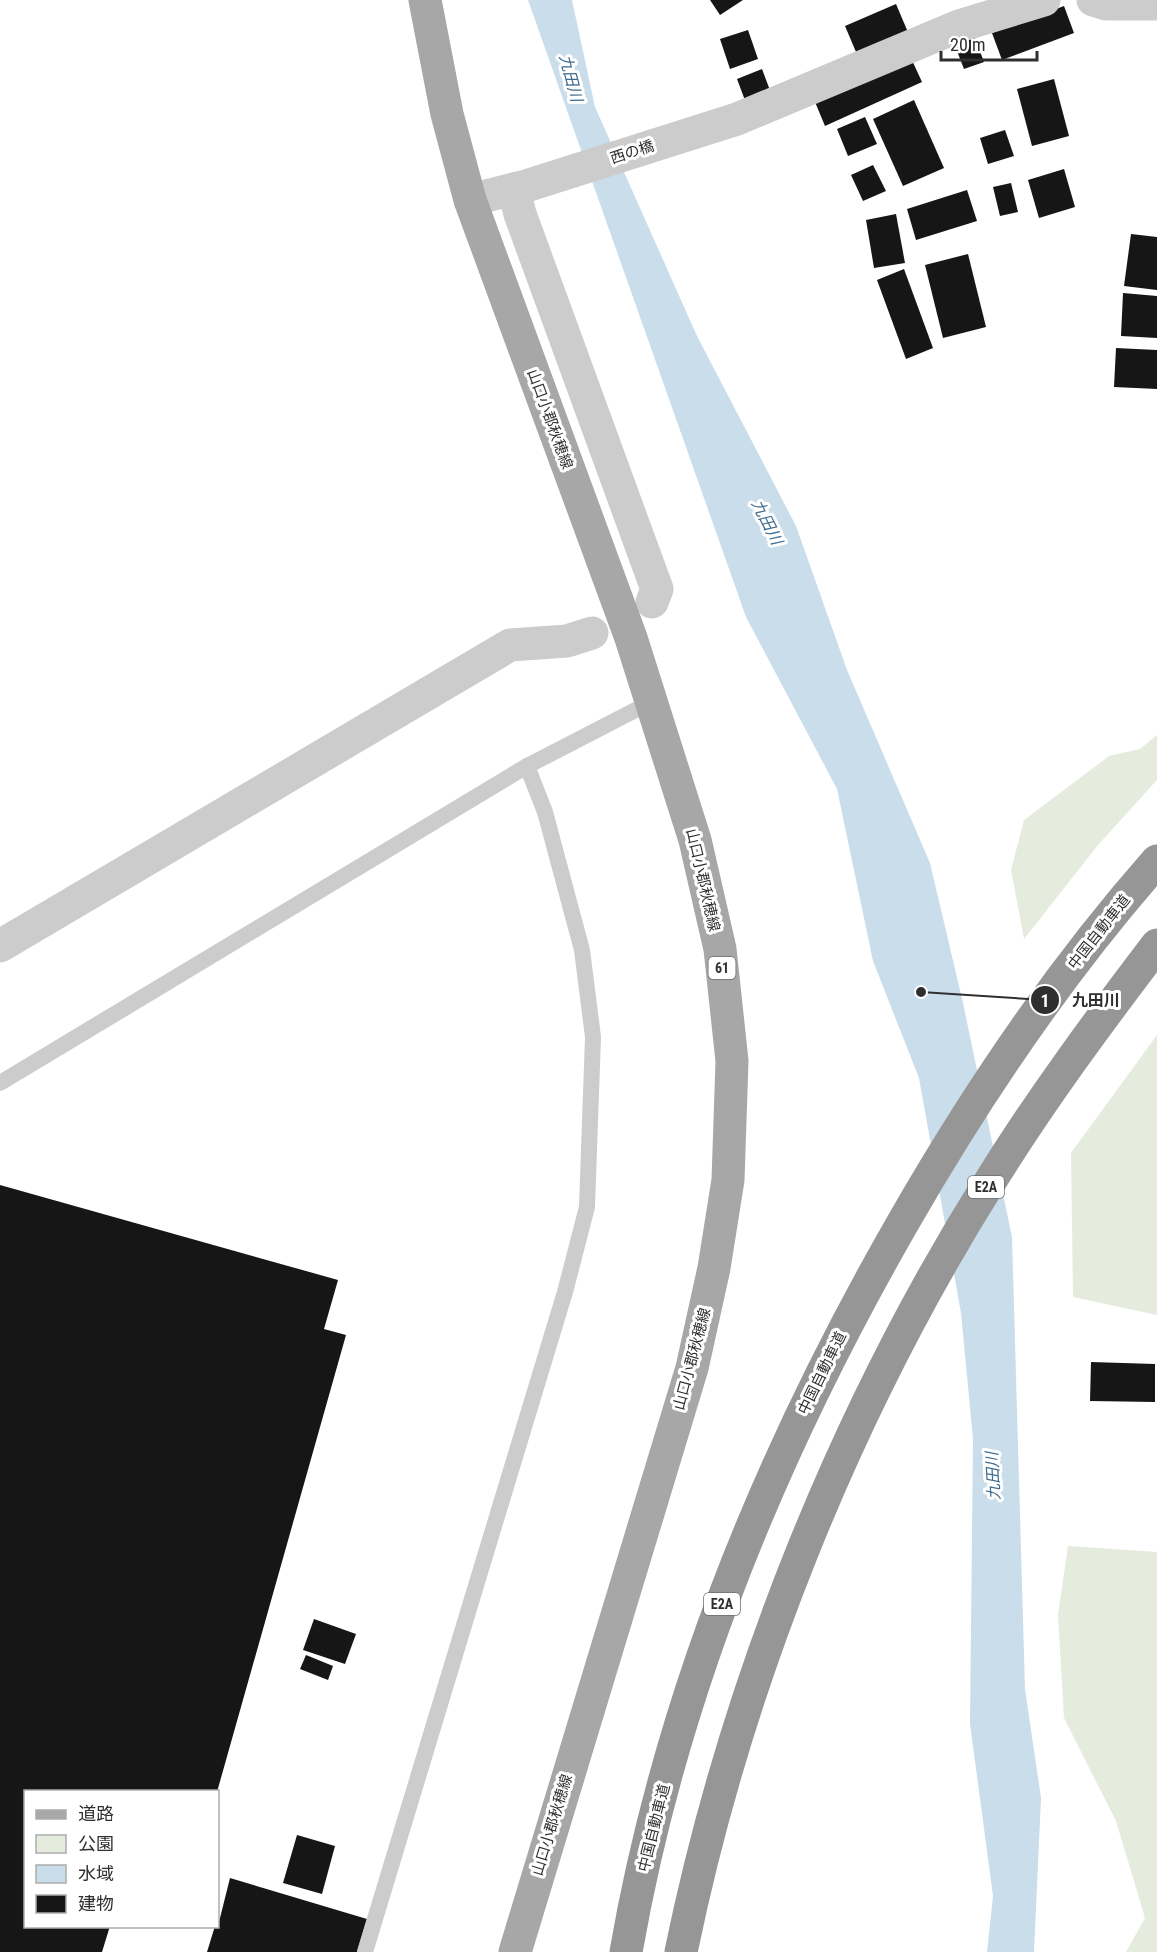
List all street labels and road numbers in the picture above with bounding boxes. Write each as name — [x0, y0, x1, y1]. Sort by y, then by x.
street label: 西の橋 — [608, 136, 656, 168]
street label: 山口小郡秋穂線 — [524, 367, 576, 471]
street label: 山口小郡秋穂線 — [682, 827, 724, 933]
street label: 中国自動車道 — [1064, 891, 1134, 973]
road number: 61 — [708, 957, 736, 979]
road number: E2A — [968, 1176, 1004, 1198]
street label: 山口小郡秋穂線 — [670, 1306, 714, 1412]
street label: 中国自動車道 — [794, 1329, 850, 1417]
road number: E2A — [704, 1593, 740, 1615]
street label: 山口小郡秋穂線 — [528, 1772, 576, 1878]
street label: 中国自動車道 — [634, 1782, 674, 1874]

